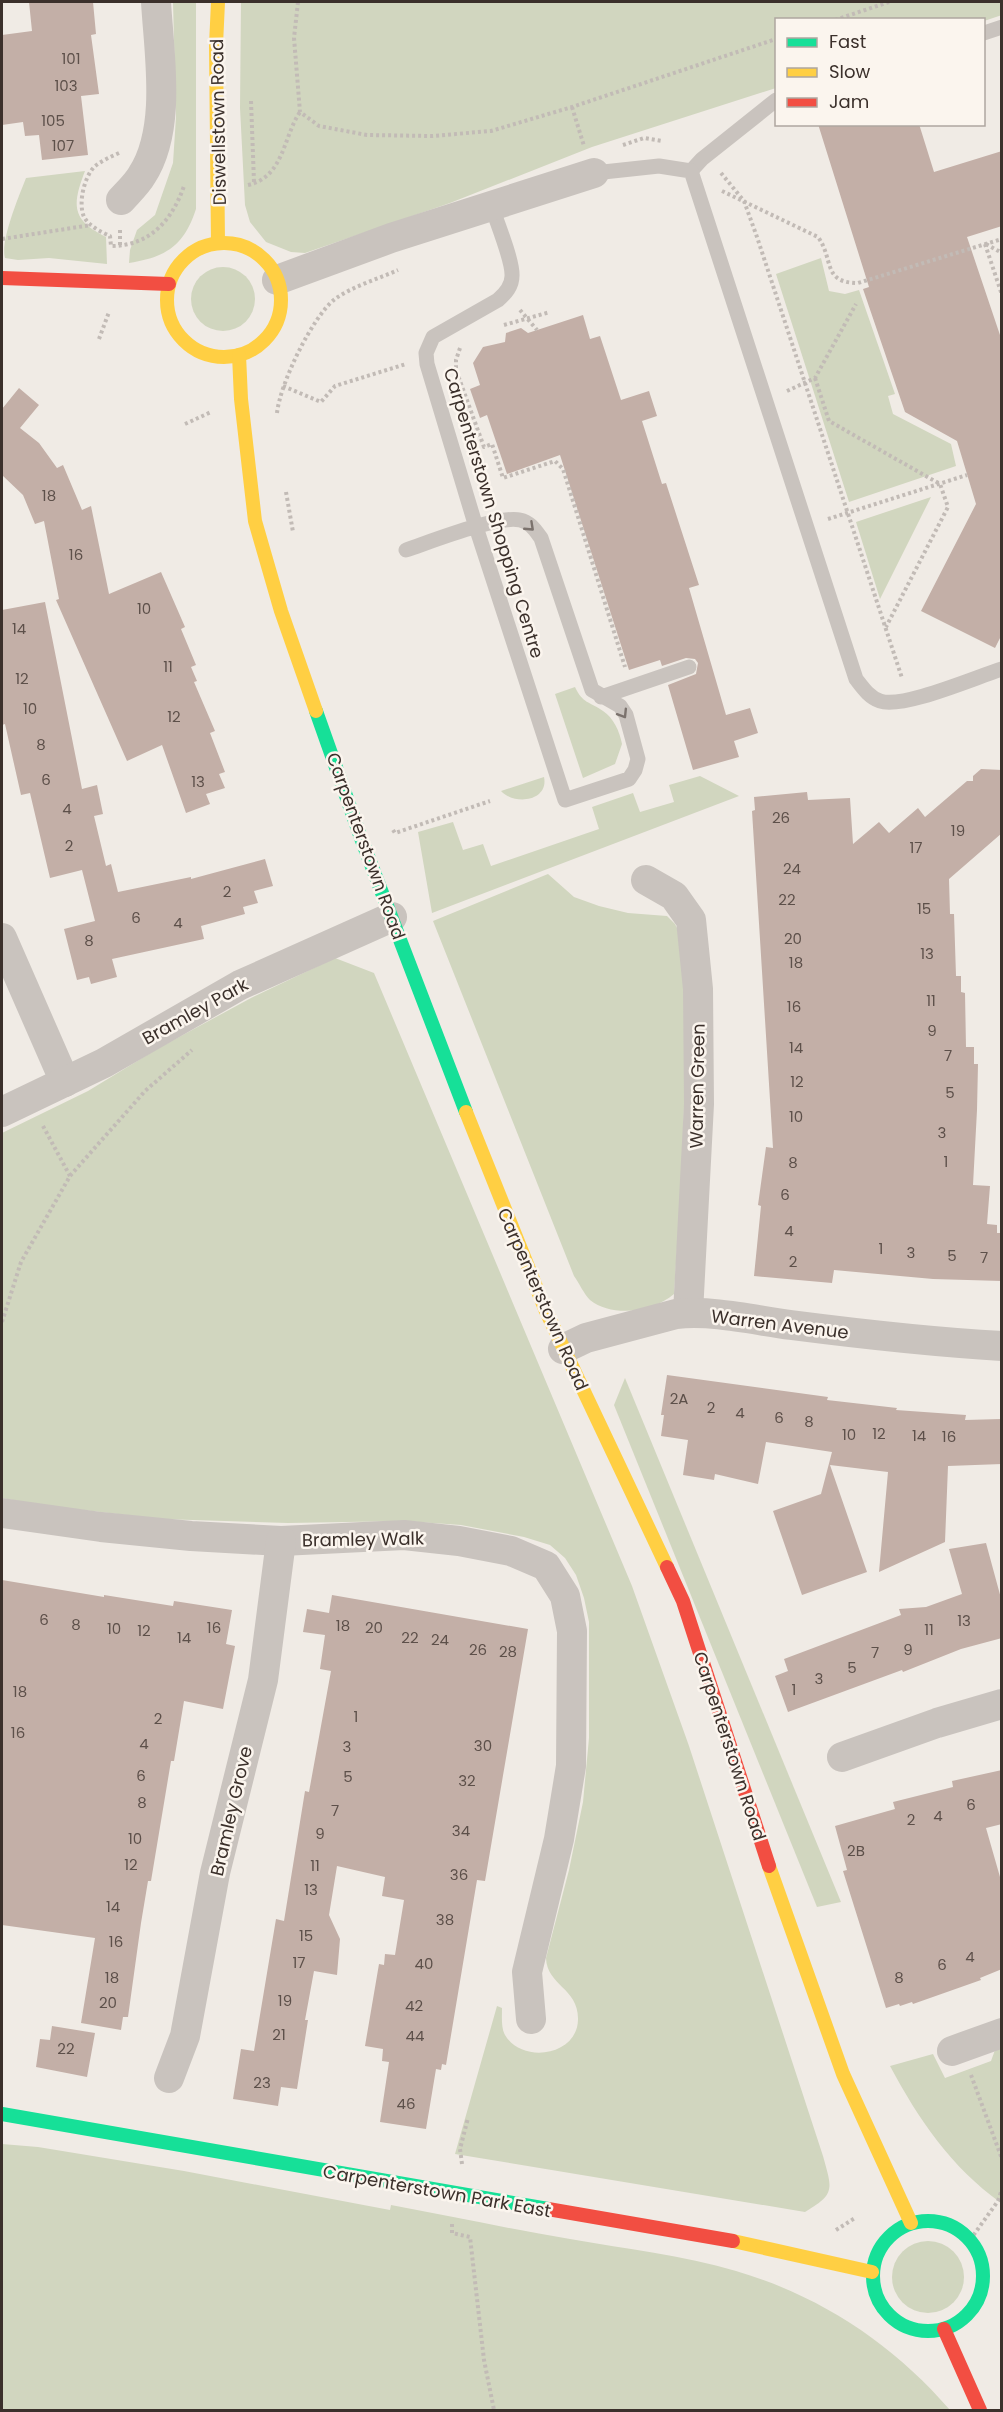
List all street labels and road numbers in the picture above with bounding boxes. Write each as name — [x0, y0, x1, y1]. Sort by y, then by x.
street label: Diswellstown Road — [204, 38, 232, 206]
street label: Carpenterstown Shopping Centre — [438, 365, 550, 661]
street label: Carpenterstown Road — [320, 749, 412, 943]
street label: Bramley Park — [138, 971, 253, 1050]
street label: Warren Green — [683, 1023, 711, 1149]
street label: Carpenterstown Road — [491, 1204, 595, 1394]
street label: Warren Avenue — [710, 1303, 850, 1345]
street label: Bramley Walk — [302, 1525, 425, 1553]
street label: Carpenterstown Road — [688, 1648, 772, 1844]
street label: Bramley Grove — [204, 1744, 258, 1878]
street label: Carpenterstown Park East — [321, 2159, 553, 2223]

